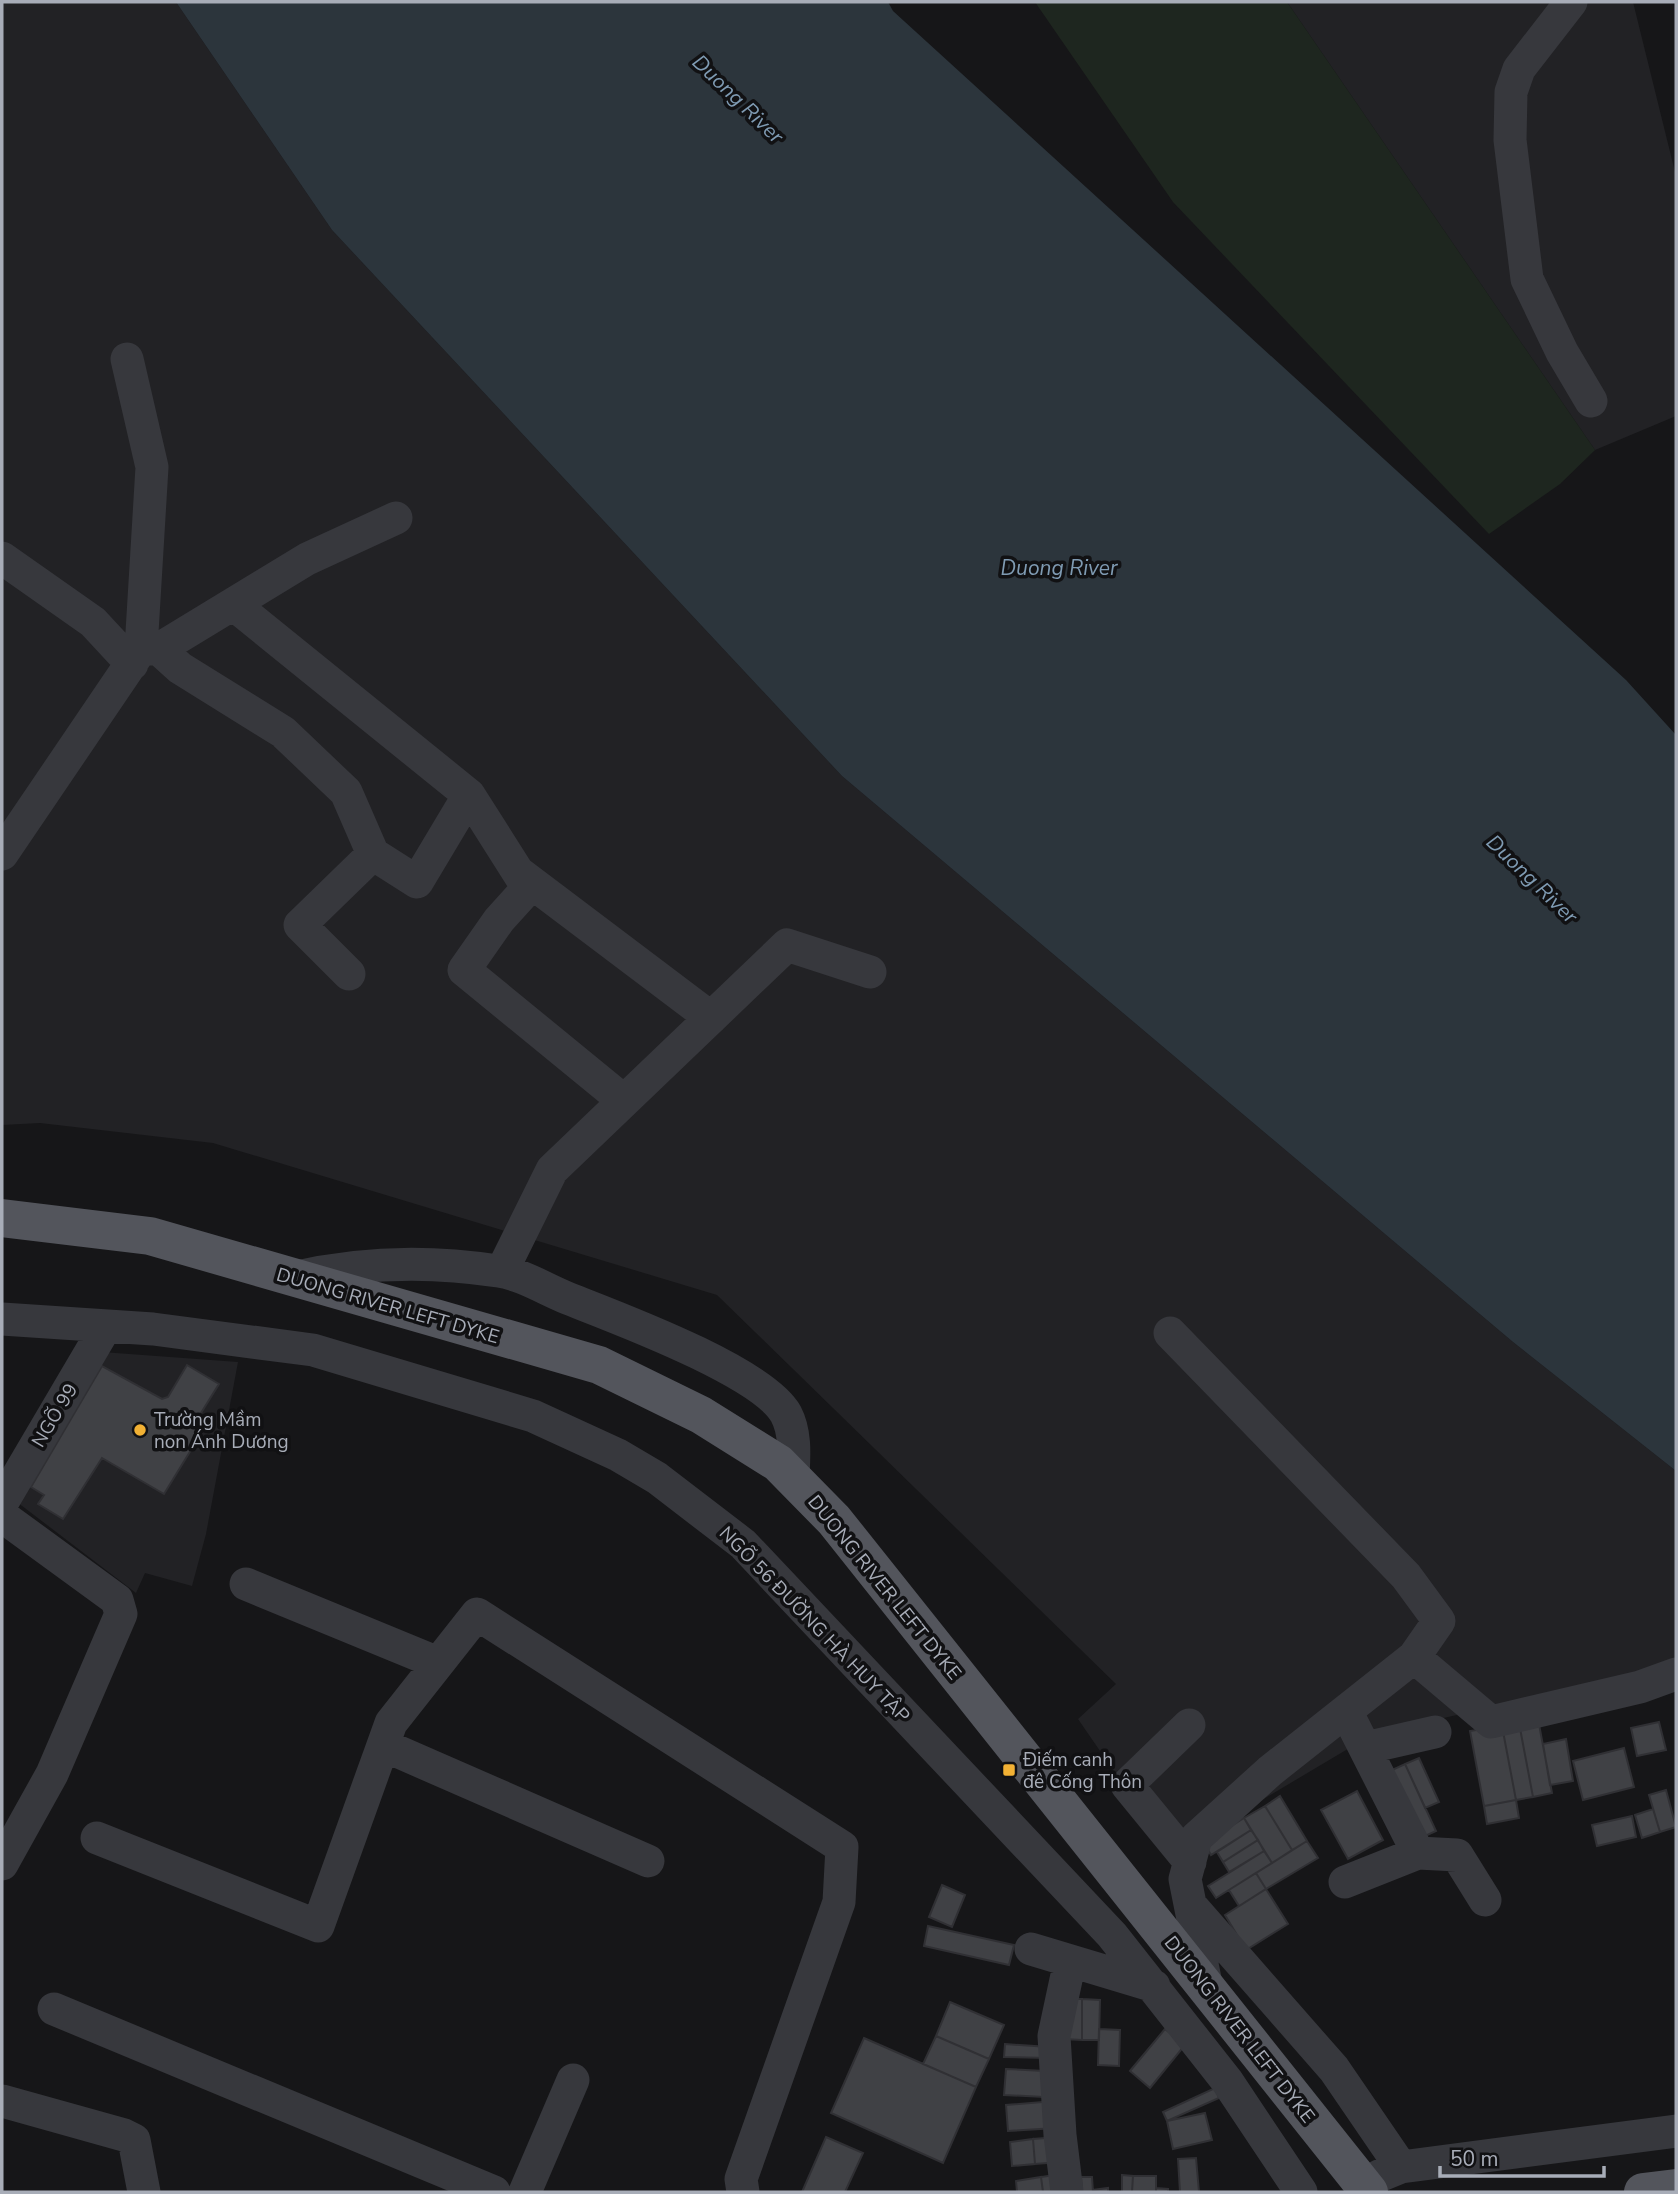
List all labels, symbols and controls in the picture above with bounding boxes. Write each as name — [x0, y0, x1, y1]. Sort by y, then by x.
water label: Duong River — [686, 48, 790, 150]
water label: Duong River — [1001, 554, 1118, 582]
water label: Duong River — [1480, 828, 1584, 930]
street label: DUONG RIVER LEFT DYKE — [273, 1262, 502, 1350]
street label: NGÕ 99 — [26, 1379, 84, 1452]
place label: Trường Mầm non Ánh Dương — [154, 1407, 289, 1455]
marker: Trường Mầm non Ánh Dương — [132, 1422, 148, 1438]
street label: DUONG RIVER LEFT DYKE — [802, 1490, 967, 1685]
street label: NGÕ 56 ĐƯỜNG HÀ HUY TẬP — [713, 1521, 915, 1729]
place label: Điếm canh đê Cống Thôn — [1022, 1747, 1142, 1795]
marker: Điếm canh đê Cống Thôn — [1001, 1762, 1017, 1778]
street label: DUONG RIVER LEFT DYKE — [1158, 1931, 1320, 2128]
scale bar — [1440, 2134, 1604, 2178]
text: 50 m — [1450, 2145, 1499, 2173]

